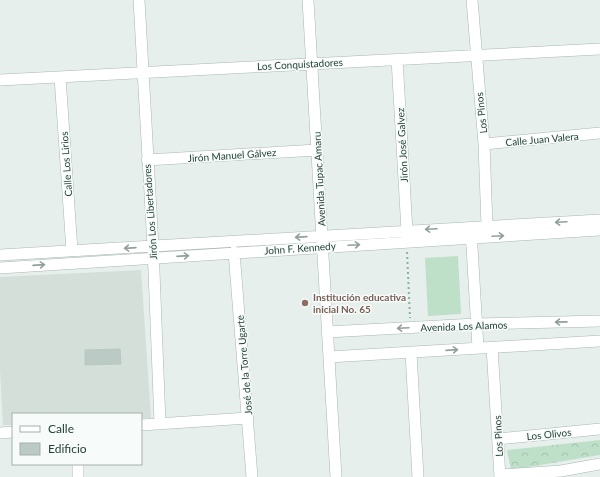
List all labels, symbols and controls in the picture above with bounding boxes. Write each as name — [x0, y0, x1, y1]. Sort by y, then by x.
street label: Los Conquistadores — [257, 56, 343, 72]
street label: Los Pinos — [473, 92, 489, 134]
street label: Jirón José Galvez — [394, 107, 410, 183]
street label: Calle Juan Valera — [505, 130, 579, 148]
street label: Calle Los Lirios — [58, 131, 74, 197]
street label: Avenida Tupac Amaru — [311, 131, 327, 227]
street label: Jirón Manuel Gálvez — [187, 146, 277, 164]
street label: Jirón Los Libertadores — [141, 164, 159, 260]
one-way arrow — [555, 219, 568, 226]
one-way arrow — [425, 226, 438, 233]
one-way arrow — [295, 233, 308, 240]
one-way arrow — [491, 233, 504, 240]
street label: John F. Kennedy — [264, 239, 337, 256]
one-way arrow — [347, 241, 360, 248]
one-way arrow — [124, 244, 137, 251]
one-way arrow — [176, 252, 189, 259]
one-way arrow — [32, 262, 45, 269]
place label: Institución educativa inicial No. 65 — [313, 291, 406, 315]
marker: Institución educativa inicial No. 65 — [300, 298, 310, 308]
street label: José de la Torre Ugarte — [234, 315, 254, 415]
street label: Avenida Los Alamos — [420, 318, 508, 334]
one-way arrow — [555, 318, 568, 326]
one-way arrow — [397, 325, 410, 332]
one-way arrow — [445, 346, 458, 353]
legend — [12, 413, 142, 465]
street label: Los Pinos — [491, 415, 505, 457]
text: Calle — [48, 421, 74, 436]
street label: Los Olivos — [526, 426, 572, 442]
text: Edificio — [48, 441, 87, 456]

